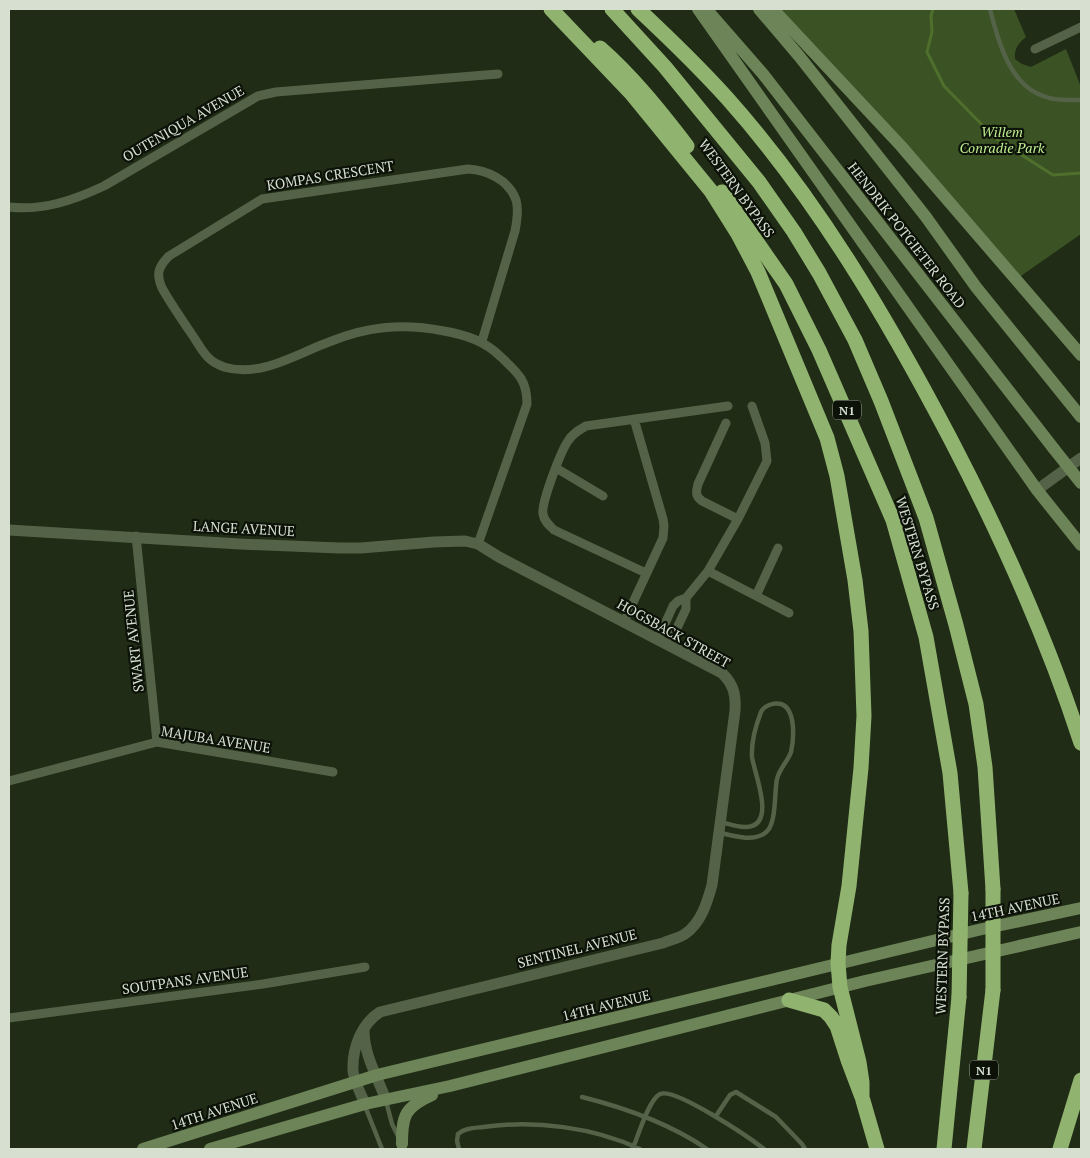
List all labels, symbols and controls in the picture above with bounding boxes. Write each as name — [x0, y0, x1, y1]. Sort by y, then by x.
street label: OUTENIQUA AVENUE — [119, 80, 247, 166]
park label: Willem Conradie Park — [959, 122, 1045, 157]
street label: WESTERN BYPASS — [695, 135, 779, 241]
street label: KOMPAS CRESCENT — [265, 156, 395, 194]
street label: HENDRIK POTGIETER ROAD — [844, 158, 970, 312]
road number: N1 — [833, 400, 861, 420]
street label: WESTERN BYPASS — [892, 494, 944, 612]
street label: LANGE AVENUE — [193, 516, 295, 540]
street label: SWART AVENUE — [118, 589, 148, 693]
street label: HOGSBACK STREET — [614, 594, 734, 672]
street label: MAJUBA AVENUE — [160, 721, 272, 757]
street label: 14TH AVENUE — [969, 888, 1061, 926]
street label: WESTERN BYPASS — [930, 897, 954, 1015]
street label: SENTINEL AVENUE — [515, 924, 639, 972]
street label: SOUTPANS AVENUE — [121, 962, 249, 998]
street label: 14TH AVENUE — [560, 985, 652, 1025]
road number: N1 — [970, 1060, 998, 1080]
street label: 14TH AVENUE — [168, 1088, 260, 1134]

